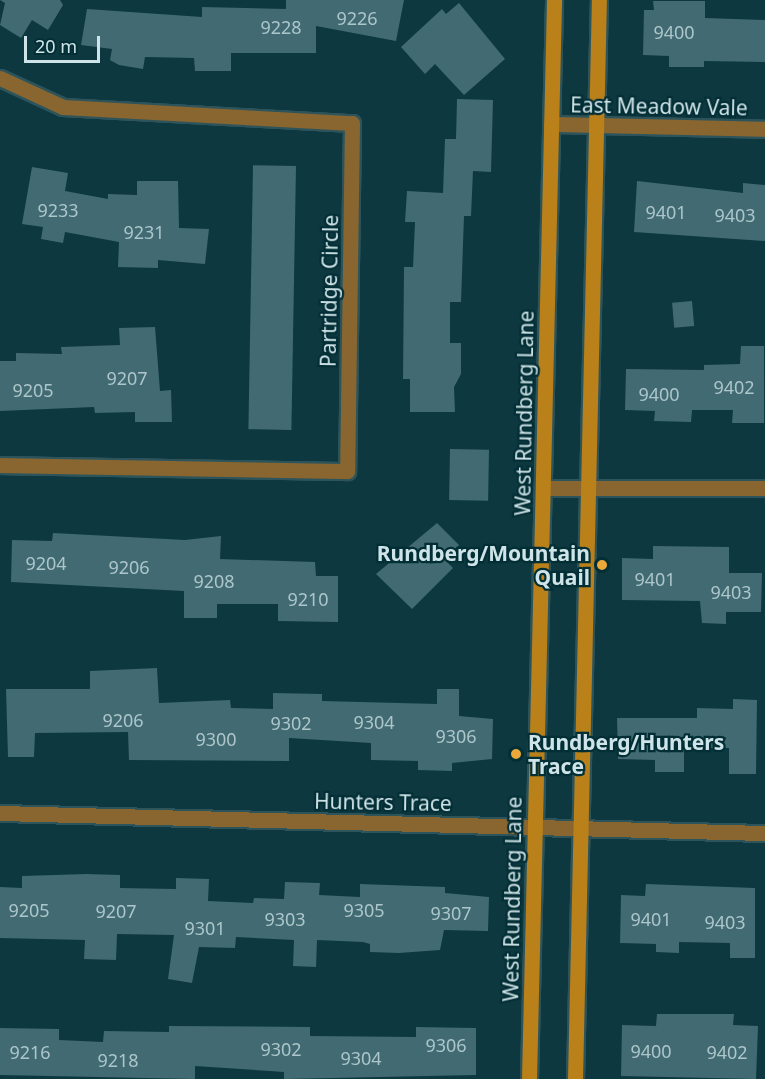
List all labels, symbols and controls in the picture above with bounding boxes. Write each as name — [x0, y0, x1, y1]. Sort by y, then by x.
house number: 9226 — [336, 7, 378, 29]
house number: 9228 — [260, 16, 302, 38]
house number: 9400 — [653, 21, 695, 43]
scale bar — [27, 24, 104, 62]
text: 20 m — [35, 34, 77, 58]
street label: East Meadow Vale — [570, 92, 748, 120]
house number: 9233 — [37, 199, 79, 221]
house number: 9401 — [645, 201, 687, 223]
house number: 9403 — [714, 204, 756, 226]
street label: Partridge Circle — [315, 215, 343, 367]
house number: 9231 — [123, 221, 165, 243]
street label: West Rundberg Lane — [510, 310, 538, 516]
house number: 9207 — [106, 367, 148, 389]
house number: 9402 — [713, 376, 755, 398]
house number: 9205 — [12, 379, 54, 401]
house number: 9400 — [638, 383, 680, 405]
place label: Rundberg/Mountain Quail — [377, 540, 590, 590]
house number: 9204 — [25, 552, 67, 574]
house number: 9206 — [108, 556, 150, 578]
marker: Rundberg/Mountain Quail — [595, 558, 609, 572]
house number: 9401 — [634, 568, 676, 590]
house number: 9208 — [193, 570, 235, 592]
house number: 9403 — [710, 581, 752, 603]
house number: 9210 — [287, 588, 329, 610]
house number: 9206 — [102, 709, 144, 731]
house number: 9304 — [353, 711, 395, 733]
house number: 9302 — [270, 712, 312, 734]
house number: 9306 — [435, 725, 477, 747]
house number: 9300 — [195, 728, 237, 750]
place label: Rundberg/Hunters Trace — [528, 729, 724, 779]
marker: Rundberg/Hunters Trace — [509, 747, 523, 761]
street label: Hunters Trace — [314, 788, 452, 816]
street label: West Rundberg Lane — [498, 796, 526, 1002]
house number: 9205 — [8, 899, 50, 921]
house number: 9305 — [343, 899, 385, 921]
house number: 9207 — [95, 900, 137, 922]
house number: 9307 — [430, 902, 472, 924]
house number: 9303 — [264, 908, 306, 930]
house number: 9401 — [630, 908, 672, 930]
house number: 9403 — [704, 911, 746, 933]
house number: 9301 — [184, 917, 226, 939]
house number: 9306 — [425, 1034, 467, 1056]
house number: 9302 — [260, 1038, 302, 1060]
house number: 9400 — [630, 1040, 672, 1062]
house number: 9216 — [9, 1041, 51, 1063]
house number: 9402 — [706, 1041, 748, 1063]
house number: 9304 — [340, 1047, 382, 1069]
house number: 9218 — [97, 1049, 139, 1071]

